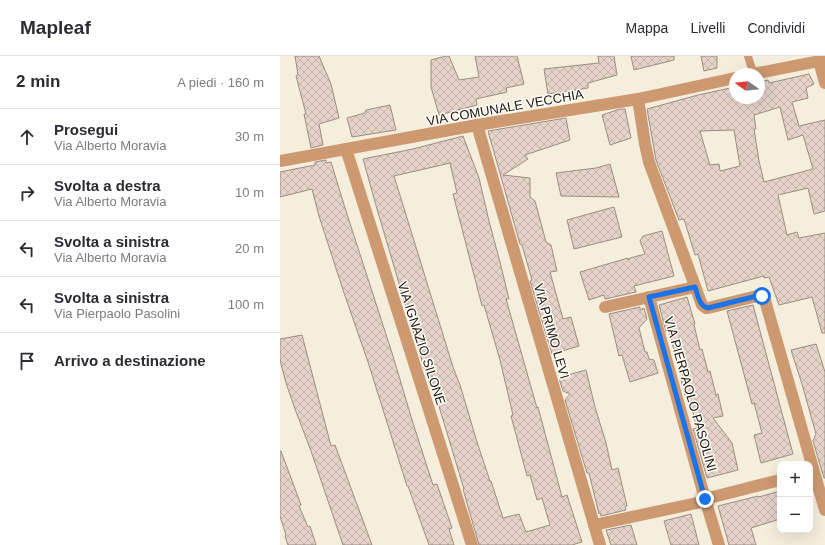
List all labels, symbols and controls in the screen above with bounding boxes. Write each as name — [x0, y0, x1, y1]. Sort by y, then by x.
text: Mapleaf — [20, 17, 91, 38]
text: Mappa — [626, 20, 668, 36]
text: Livelli — [690, 20, 725, 36]
text: Condividi — [747, 20, 805, 36]
north arrow — [729, 68, 765, 104]
text: 2 min — [16, 72, 60, 91]
text: A piedi · 160 m — [177, 75, 264, 90]
street label: VIA COMUNALE VECCHIA — [426, 86, 585, 129]
text: Prosegui — [54, 121, 118, 138]
icon: ahead — [16, 126, 38, 148]
text: 30 m — [235, 129, 264, 144]
text: Via Alberto Moravia — [54, 138, 167, 153]
text: Svolta a destra — [54, 177, 161, 194]
icon: right — [16, 182, 38, 204]
text: 10 m — [235, 185, 264, 200]
text: Via Alberto Moravia — [54, 194, 167, 209]
text: Svolta a sinistra — [54, 233, 169, 250]
icon: left — [16, 238, 38, 260]
text: 20 m — [235, 241, 264, 256]
text: Via Alberto Moravia — [54, 250, 167, 265]
street label: VIA IGNAZIO SILONE — [395, 280, 449, 407]
street label: VIA PRIMO LEVI — [531, 282, 572, 380]
route start — [753, 287, 771, 305]
text: Svolta a sinistra — [54, 289, 169, 306]
icon: left — [16, 294, 38, 316]
text: 100 m — [228, 297, 264, 312]
text: Via Pierpaolo Pasolini — [54, 306, 180, 321]
street label: VIA PIERPAOLO PASOLINI — [661, 315, 720, 473]
icon: arrive — [16, 350, 38, 372]
text: Arrivo a destinazione — [54, 352, 206, 369]
map controls — [777, 461, 813, 533]
button: + — [777, 461, 813, 497]
route end — [696, 490, 714, 508]
button: − — [777, 497, 813, 533]

